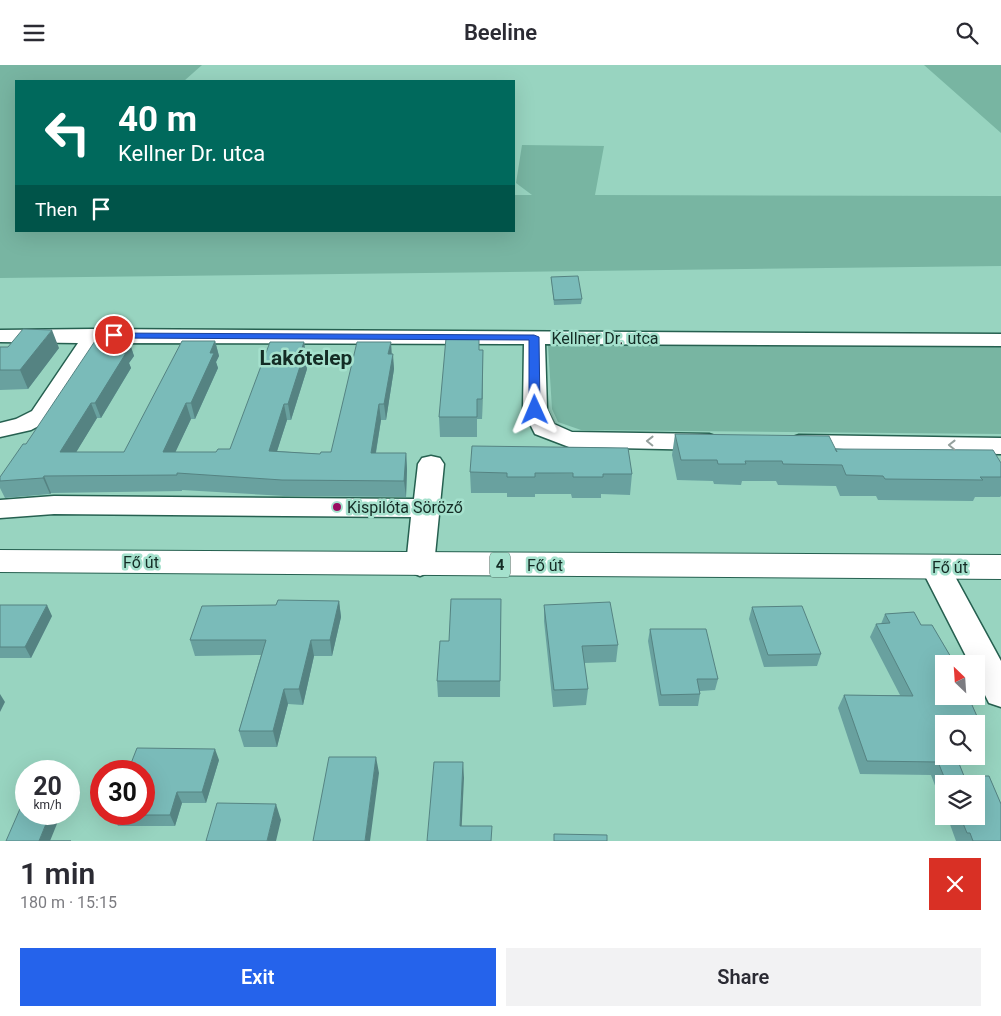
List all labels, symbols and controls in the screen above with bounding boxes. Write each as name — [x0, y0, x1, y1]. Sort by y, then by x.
icon: menu — [20, 19, 48, 47]
icon: search — [953, 19, 981, 47]
text: Beeline — [464, 20, 537, 45]
text: 40 m — [118, 99, 197, 140]
icon: left — [35, 100, 100, 165]
text: Kellner Dr. utca — [118, 141, 265, 166]
icon: arrive — [87, 195, 115, 223]
text: Then — [35, 198, 77, 221]
pin — [93, 314, 135, 356]
icon: arrive — [100, 321, 128, 349]
street label: Kellner Dr. utca — [551, 329, 659, 348]
district label: Lakótelep — [260, 346, 353, 370]
position arrow — [508, 383, 560, 435]
one-way arrow — [646, 436, 654, 446]
one-way arrow — [948, 440, 956, 450]
place label: Kispilóta Söröző — [347, 498, 463, 517]
marker: Kispilóta Söröző — [331, 501, 343, 513]
street label: Fő út — [123, 553, 159, 572]
road number: 4 — [490, 553, 510, 577]
street label: Fő út — [527, 556, 563, 575]
street label: Fő út — [932, 558, 968, 577]
north arrow — [935, 655, 985, 705]
map controls — [935, 655, 985, 825]
button: search — [935, 715, 985, 765]
speed limit sign: 30 — [90, 760, 155, 825]
text: 20 — [33, 772, 62, 801]
button: layers — [935, 775, 985, 825]
text: km/h — [33, 798, 62, 812]
text: 1 min — [20, 856, 95, 891]
button: close — [929, 858, 981, 910]
text: 180 m · 15:15 — [20, 893, 117, 912]
button: Exit — [20, 948, 496, 1006]
button: Share — [506, 948, 981, 1006]

